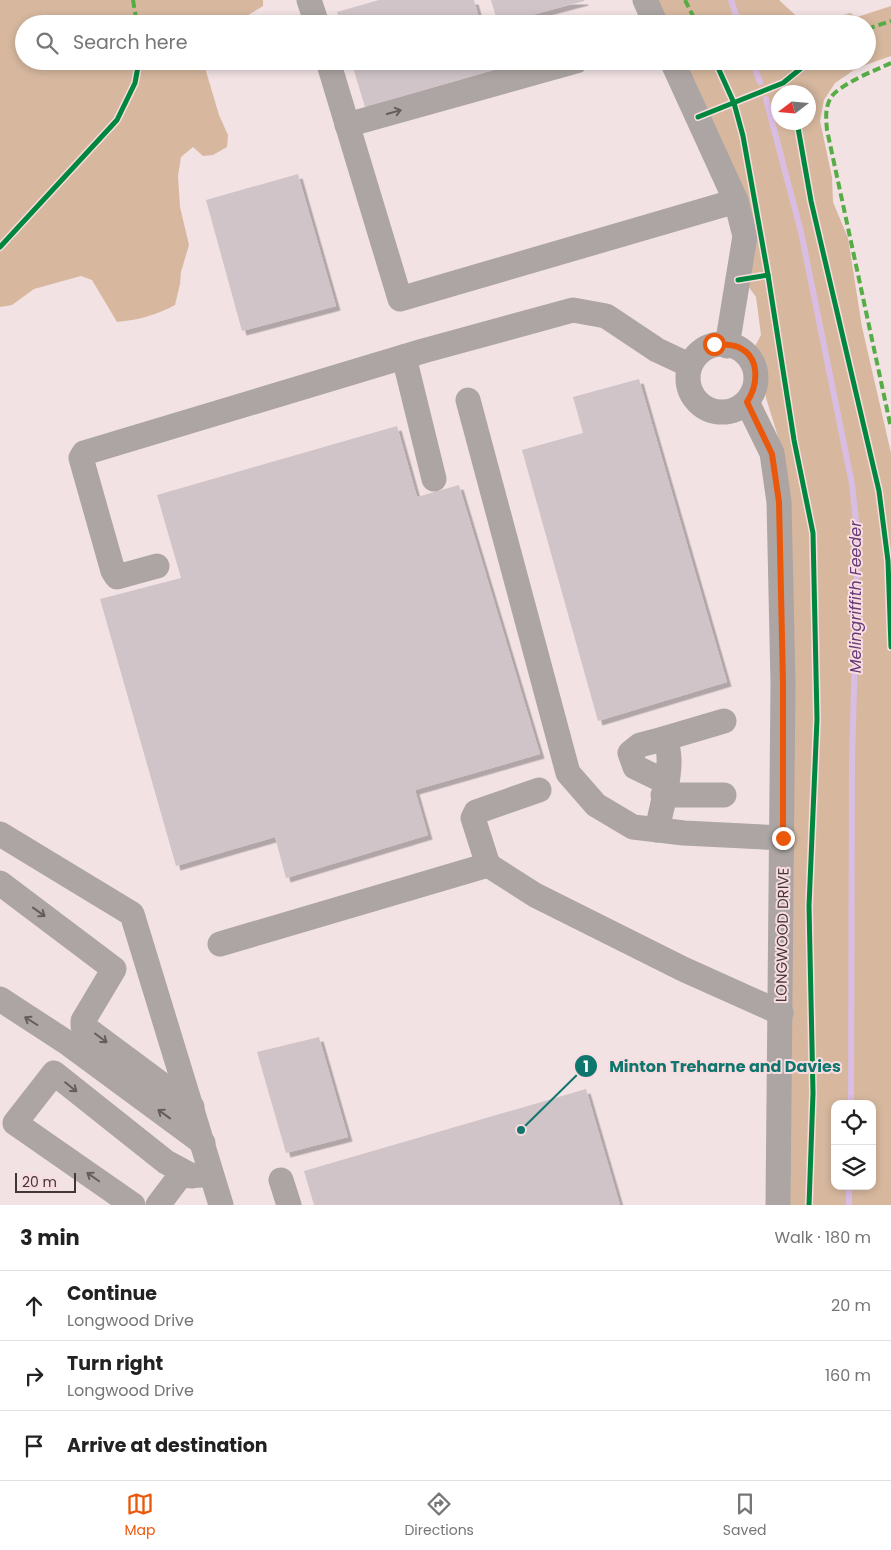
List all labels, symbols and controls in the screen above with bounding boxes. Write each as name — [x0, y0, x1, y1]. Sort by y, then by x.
search box — [15, 15, 876, 70]
icon: search — [33, 29, 61, 57]
text: Search here — [73, 29, 187, 56]
north arrow — [771, 85, 816, 130]
one-way arrow — [386, 106, 402, 116]
route start — [703, 333, 726, 356]
water label: Melingriffith Feeder — [844, 520, 867, 673]
route end — [772, 827, 795, 850]
street label: LONGWOOD DRIVE — [770, 868, 794, 1002]
one-way arrow — [32, 907, 46, 917]
one-way arrow — [24, 1015, 38, 1025]
one-way arrow — [94, 1033, 108, 1043]
callout: Minton Treharne and Davies — [574, 1051, 850, 1082]
text: Minton Treharne and Davies — [609, 1055, 841, 1078]
text: 1 — [583, 1056, 589, 1077]
one-way arrow — [64, 1081, 77, 1092]
map controls — [831, 1100, 876, 1190]
button: locate — [831, 1100, 876, 1145]
one-way arrow — [157, 1109, 171, 1119]
button: layers — [831, 1145, 876, 1190]
scale bar — [15, 1170, 76, 1193]
text: 20 m — [22, 1172, 57, 1192]
one-way arrow — [86, 1172, 100, 1182]
text: 3 min — [20, 1223, 80, 1252]
text: Walk · 180 m — [774, 1226, 871, 1249]
text: Continue — [67, 1280, 157, 1307]
icon: ahead — [20, 1292, 48, 1320]
text: 20 m — [831, 1294, 871, 1317]
text: Longwood Drive — [67, 1309, 194, 1332]
text: Turn right — [67, 1350, 163, 1377]
icon: right — [20, 1362, 48, 1390]
text: 160 m — [825, 1364, 871, 1387]
text: Longwood Drive — [67, 1379, 194, 1402]
icon: arrive — [20, 1432, 48, 1460]
text: Arrive at destination — [67, 1432, 268, 1459]
tab: Map — [124, 1490, 155, 1541]
tab: Directions — [404, 1490, 474, 1541]
tab: Saved — [723, 1490, 767, 1541]

